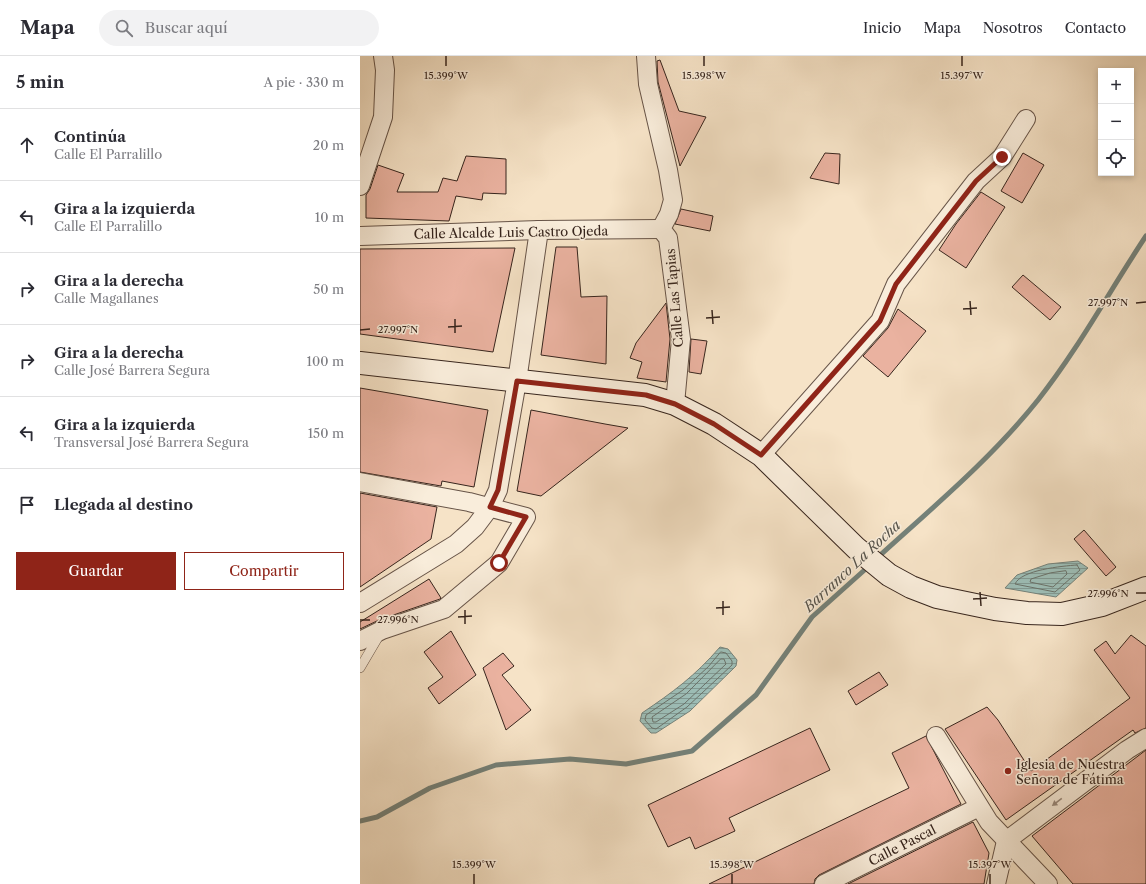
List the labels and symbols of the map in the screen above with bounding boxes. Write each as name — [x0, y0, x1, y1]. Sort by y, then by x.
text: 15.399°W — [424, 69, 469, 82]
text: 15.398°W — [682, 69, 727, 82]
text: 15.397°W — [941, 69, 984, 82]
route end — [993, 148, 1011, 166]
street label: Calle Alcalde Luis Castro Ojeda — [414, 222, 609, 242]
street label: Calle Las Tapias — [662, 247, 686, 348]
text: 27.997°N — [1088, 296, 1128, 309]
text: 27.997°N — [378, 323, 418, 336]
water label: Barranco La Rocha — [799, 516, 905, 616]
route start — [490, 554, 508, 572]
text: 27.996°N — [1087, 587, 1129, 600]
text: 27.996°N — [377, 613, 419, 626]
place label: Iglesia de Nuestra Señora de Fátima — [1016, 756, 1126, 787]
marker: Iglesia de Nuestra Señora de Fátima — [1003, 766, 1013, 776]
one-way arrow — [1052, 797, 1063, 806]
street label: Calle Pascal — [865, 821, 939, 869]
text: 15.399°W — [452, 858, 497, 871]
text: 15.398°W — [710, 858, 755, 871]
text: 15.397°W — [969, 858, 1012, 871]

